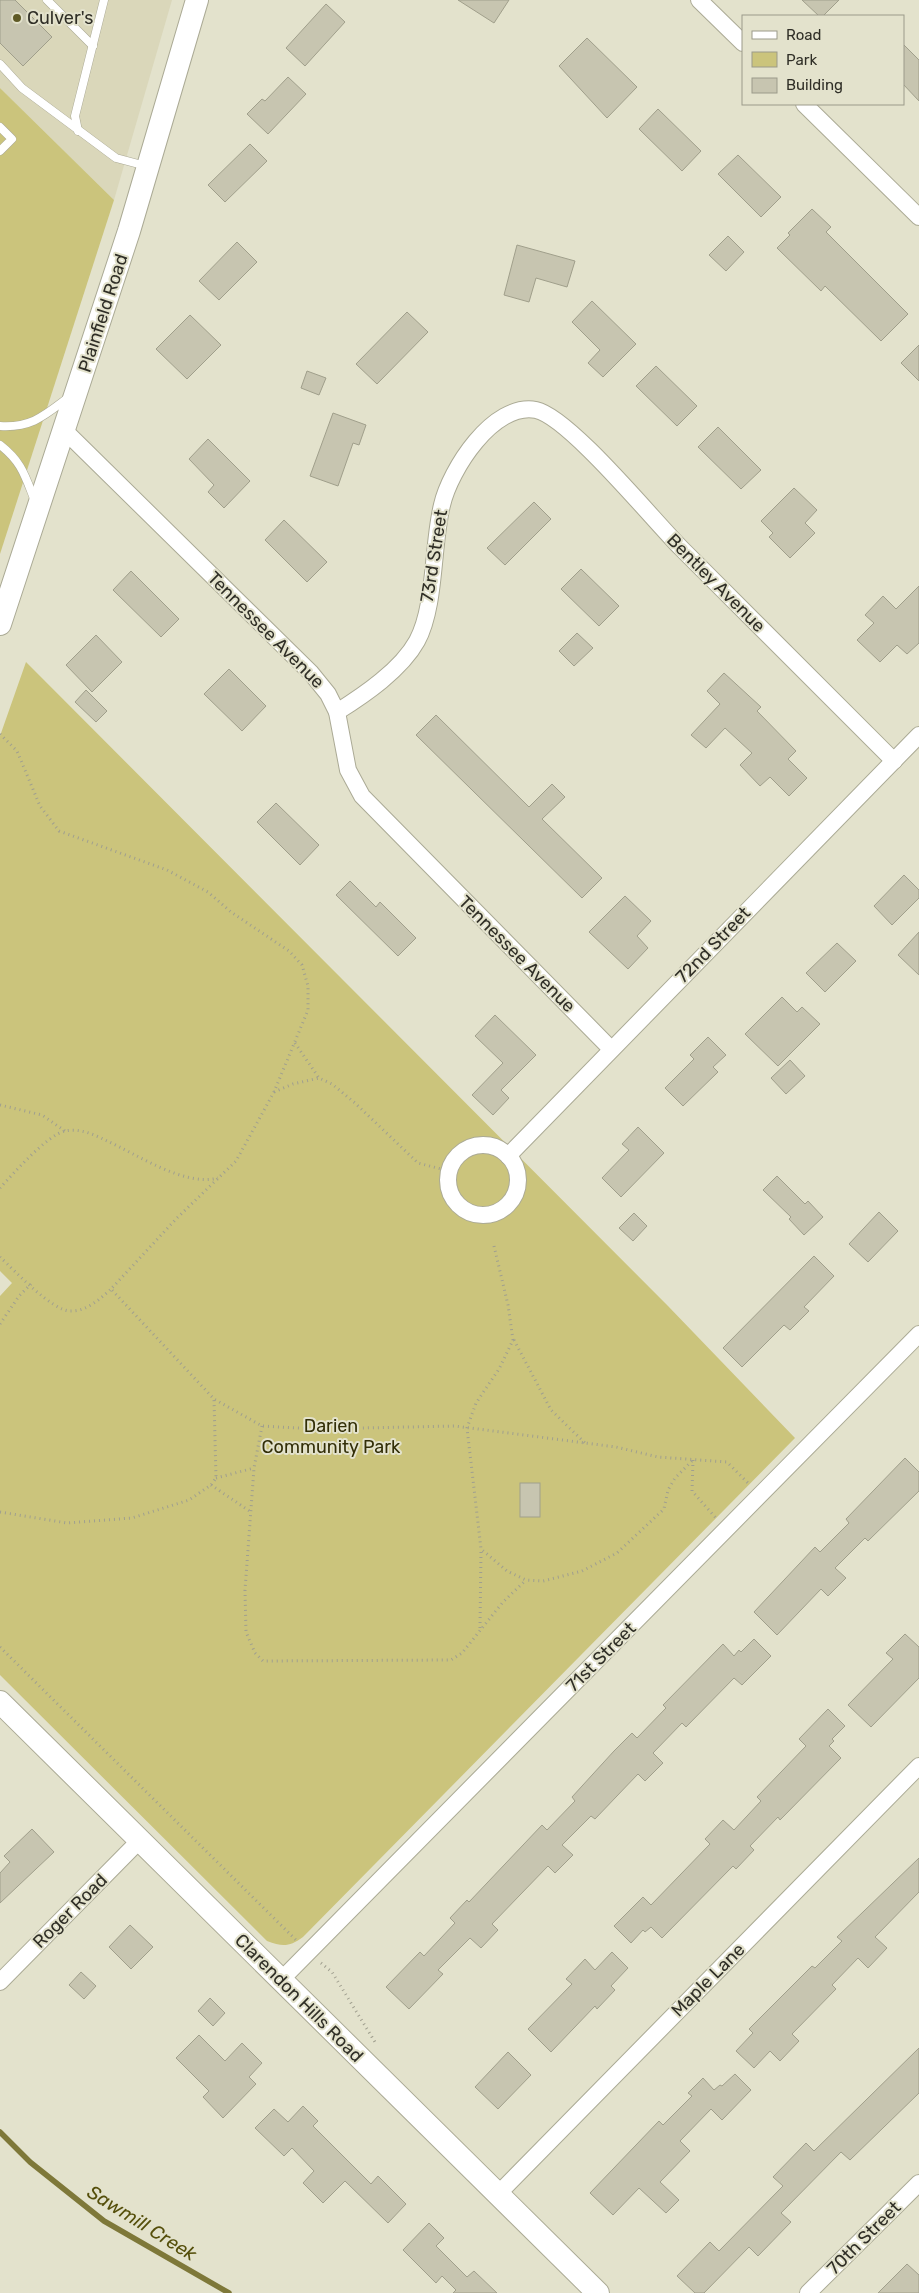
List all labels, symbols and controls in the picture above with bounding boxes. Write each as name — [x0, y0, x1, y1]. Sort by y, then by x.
place label: Culver's — [27, 7, 93, 29]
marker: Culver's — [11, 12, 23, 24]
legend — [742, 15, 904, 105]
text: Road — [786, 26, 822, 44]
text: Park — [786, 51, 817, 69]
text: Building — [786, 76, 843, 94]
street label: Plainfield Road — [74, 251, 132, 375]
street label: 73rd Street — [416, 508, 452, 604]
street label: Bentley Avenue — [662, 529, 770, 637]
street label: Tennessee Avenue — [203, 567, 329, 693]
street label: Tennessee Avenue — [454, 891, 580, 1017]
street label: 72nd Street — [671, 902, 755, 988]
park label: Darien Community Park — [262, 1415, 401, 1458]
street label: 71st Street — [562, 1618, 640, 1696]
street label: Roger Road — [28, 1869, 112, 1953]
street label: Clarendon Hills Road — [230, 1929, 368, 2067]
street label: Maple Lane — [667, 1939, 749, 2021]
water label: Sawmill Creek — [83, 2180, 201, 2266]
street label: 70th Street — [823, 2197, 905, 2279]

